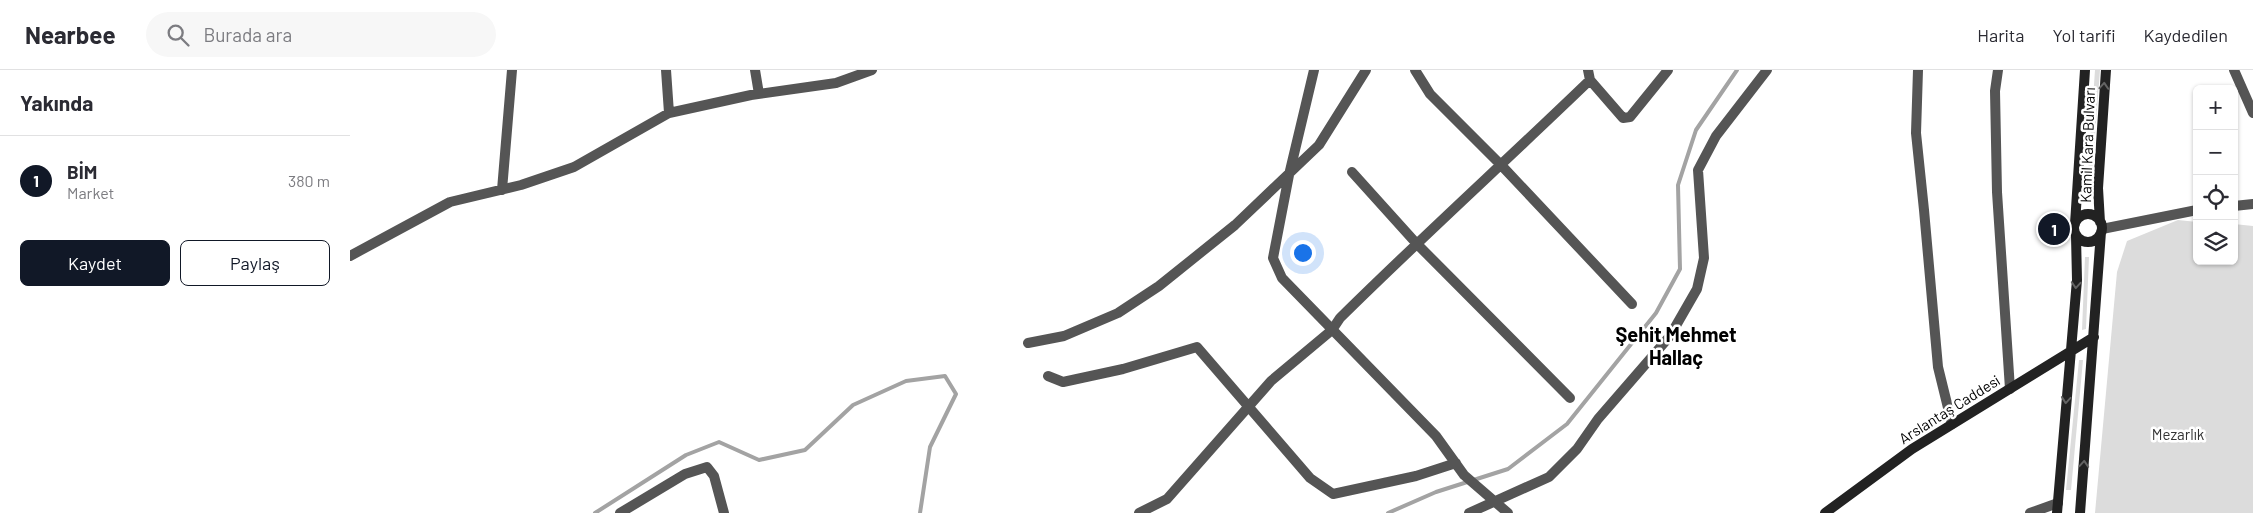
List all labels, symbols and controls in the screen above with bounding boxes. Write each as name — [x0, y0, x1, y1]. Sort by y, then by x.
search box — [146, 12, 496, 57]
text: Nearbee — [25, 20, 116, 49]
icon: search — [164, 21, 192, 49]
text: Burada ara — [204, 23, 292, 46]
text: Harita — [1977, 24, 2024, 46]
text: Yol tarifi — [2052, 24, 2115, 46]
text: Kaydedilen — [2143, 24, 2228, 46]
one-way arrow — [2099, 82, 2110, 90]
map controls — [2193, 85, 2238, 265]
button: + — [2193, 85, 2238, 130]
street label: Kamil Kara Bulvarı — [2076, 87, 2098, 203]
text: Yakında — [20, 90, 93, 115]
button: − — [2193, 130, 2238, 175]
text: BİM — [67, 160, 97, 183]
text: 1 — [33, 171, 39, 190]
text: 380 m — [288, 171, 330, 190]
button: locate — [2193, 175, 2238, 220]
text: Market — [67, 183, 114, 202]
pin: 1 — [2038, 210, 2070, 248]
button: layers — [2193, 220, 2238, 265]
button: Kaydet — [20, 240, 170, 286]
button: Paylaş — [180, 240, 330, 286]
your location — [1290, 240, 1316, 266]
one-way arrow — [2071, 281, 2082, 289]
district label: Şehit Mehmet Hallaç — [1615, 322, 1737, 369]
street label: Arslantaş Caddesi — [1895, 371, 2003, 447]
one-way arrow — [2061, 396, 2072, 404]
park label: Mezarlık — [2152, 425, 2205, 443]
one-way arrow — [2078, 460, 2089, 468]

